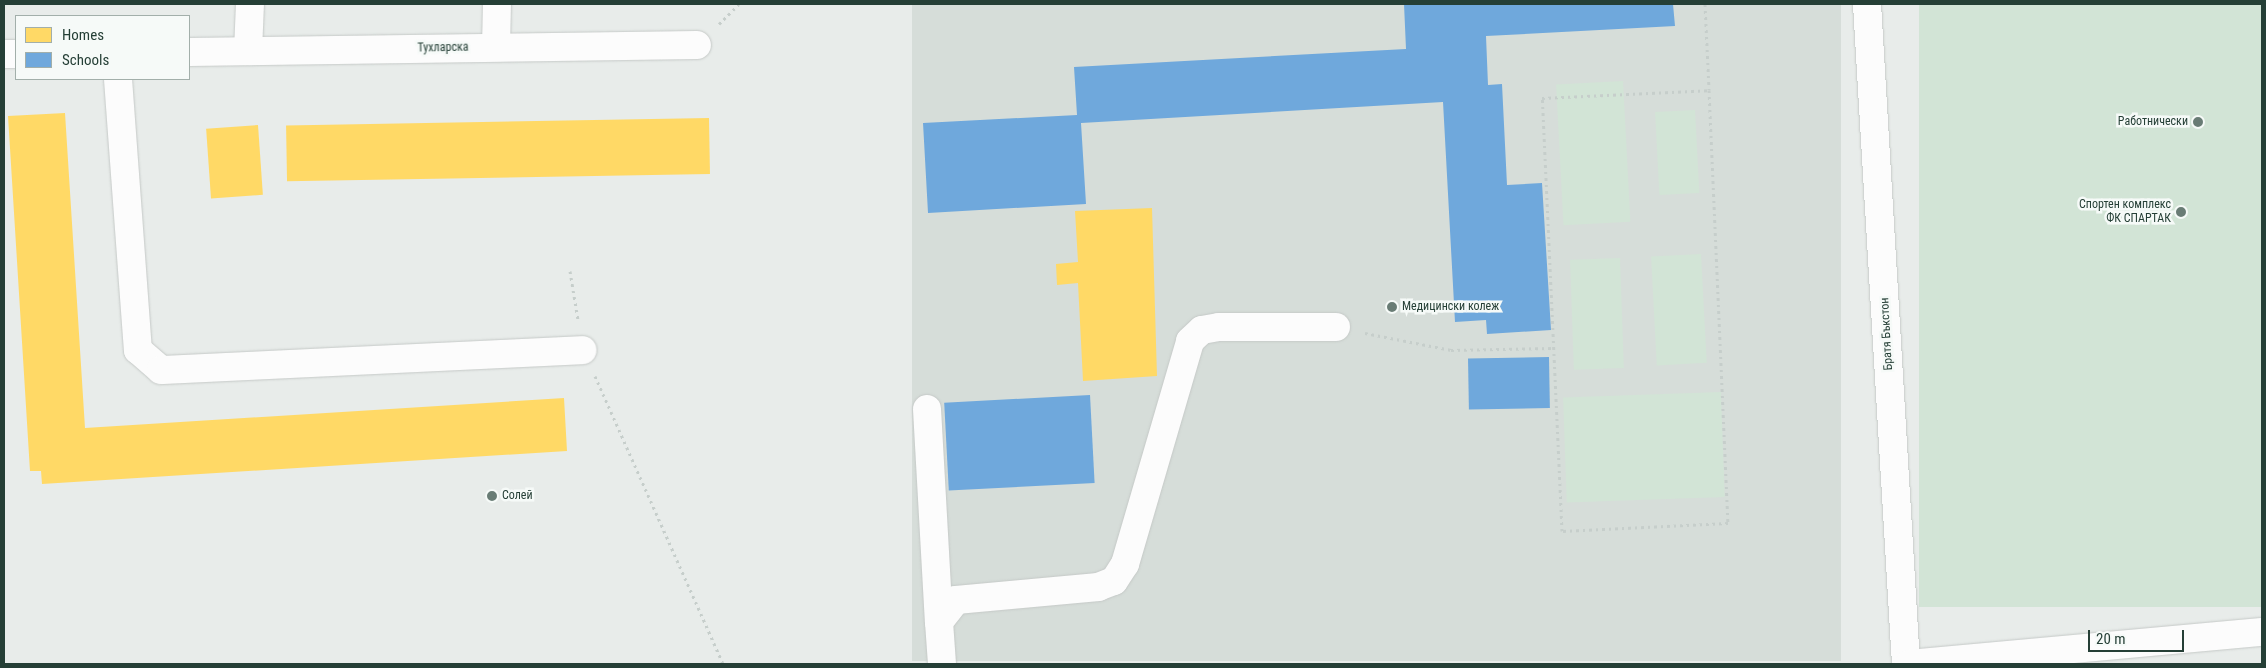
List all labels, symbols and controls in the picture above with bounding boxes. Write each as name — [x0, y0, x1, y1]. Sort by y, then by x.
legend — [15, 15, 190, 80]
text: Homes — [62, 26, 104, 44]
street label: Тухларска — [417, 40, 469, 56]
text: Schools — [62, 51, 109, 69]
place label: Работнически — [2118, 115, 2188, 129]
marker: Работнически — [2192, 116, 2204, 128]
place label: Спортен комплекс ФК СПАРТАК — [2079, 198, 2171, 226]
marker: Спортен комплекс ФК СПАРТАК — [2175, 206, 2187, 218]
street label: Братя Бъкстон — [1878, 297, 1896, 371]
place label: Медицински колеж — [1402, 300, 1499, 314]
marker: Медицински колеж — [1386, 301, 1398, 313]
place label: Солей — [502, 489, 533, 503]
marker: Солей — [486, 490, 498, 502]
scale bar — [2091, 620, 2187, 652]
text: 20 m — [2096, 630, 2126, 648]

